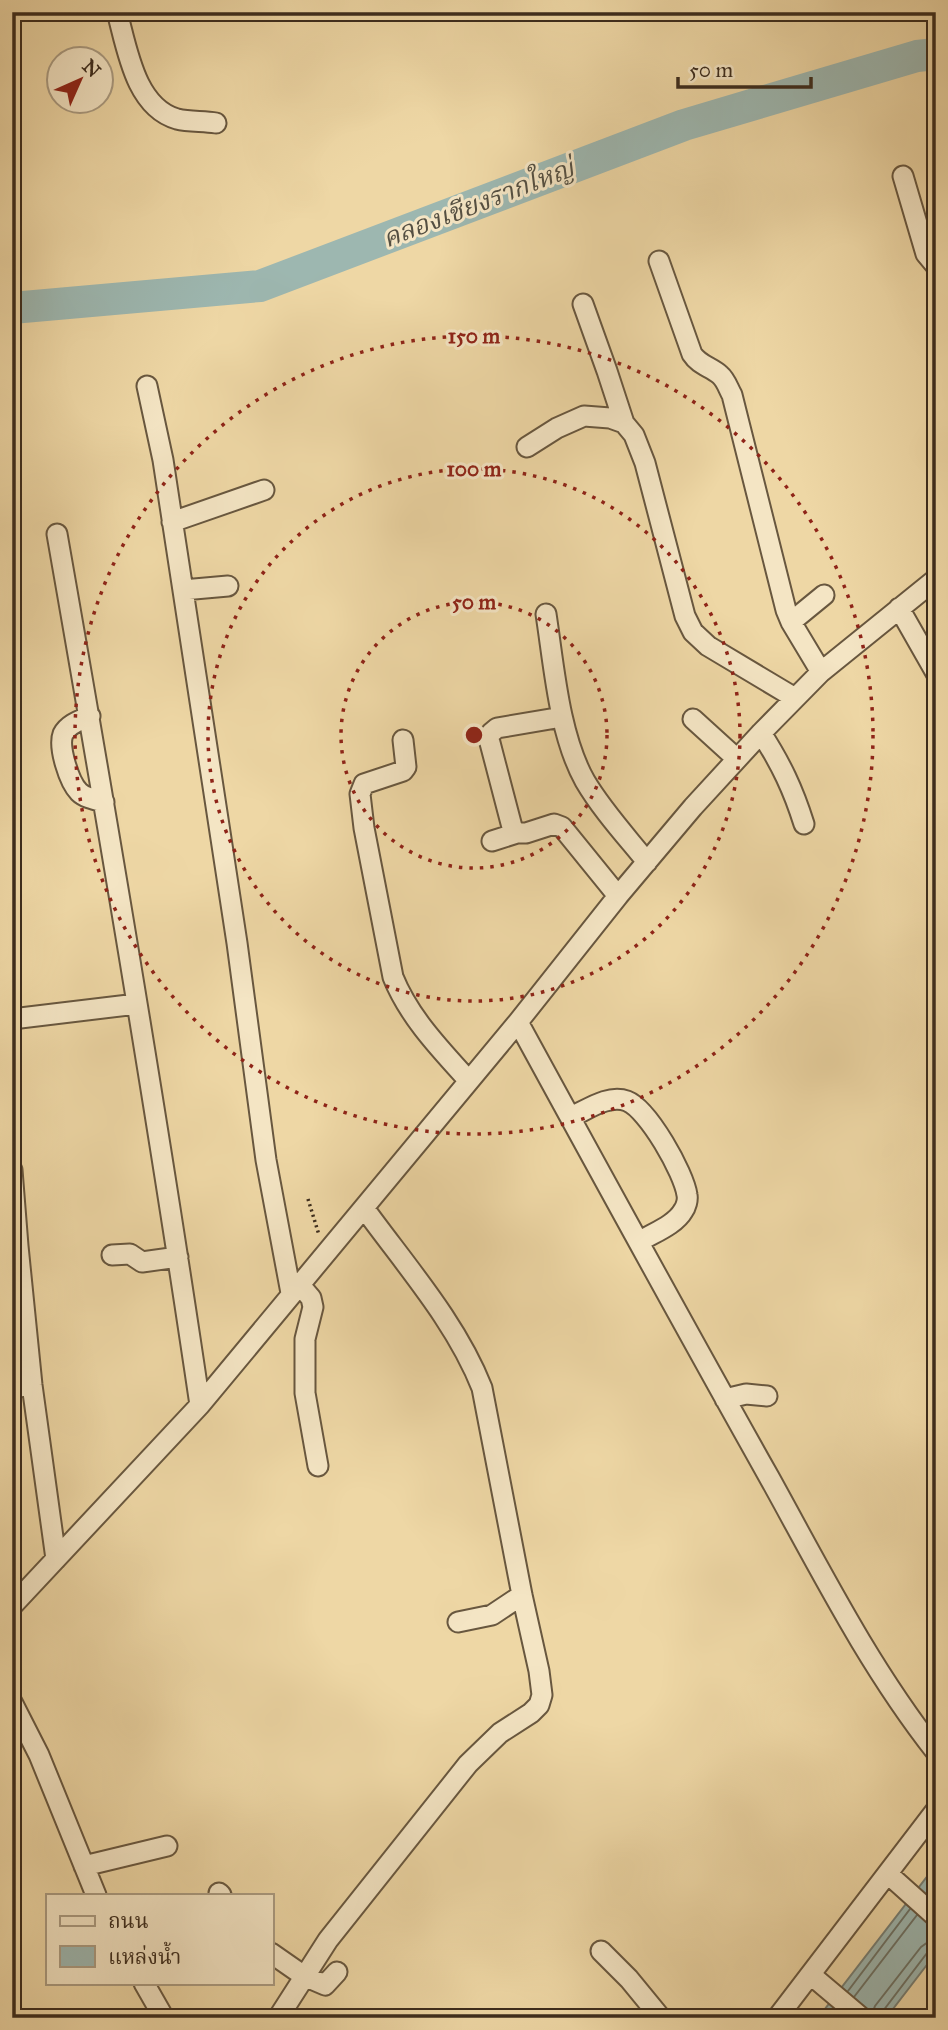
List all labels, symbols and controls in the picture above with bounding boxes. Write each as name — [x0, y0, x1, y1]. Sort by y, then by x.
north arrow — [46, 46, 116, 116]
scale bar — [678, 46, 811, 90]
text: N — [78, 54, 106, 82]
text: 50 m — [689, 57, 734, 83]
water label: คลองเชียงรากใหญ่ — [377, 148, 582, 254]
text: 150 m — [448, 323, 500, 349]
text: 100 m — [447, 456, 502, 482]
text: 50 m — [452, 589, 496, 615]
centre of rings — [462, 723, 486, 747]
legend — [46, 1894, 273, 1984]
text: ถนน — [108, 1908, 149, 1934]
text: แหล่งน้ำ — [108, 1941, 181, 1970]

